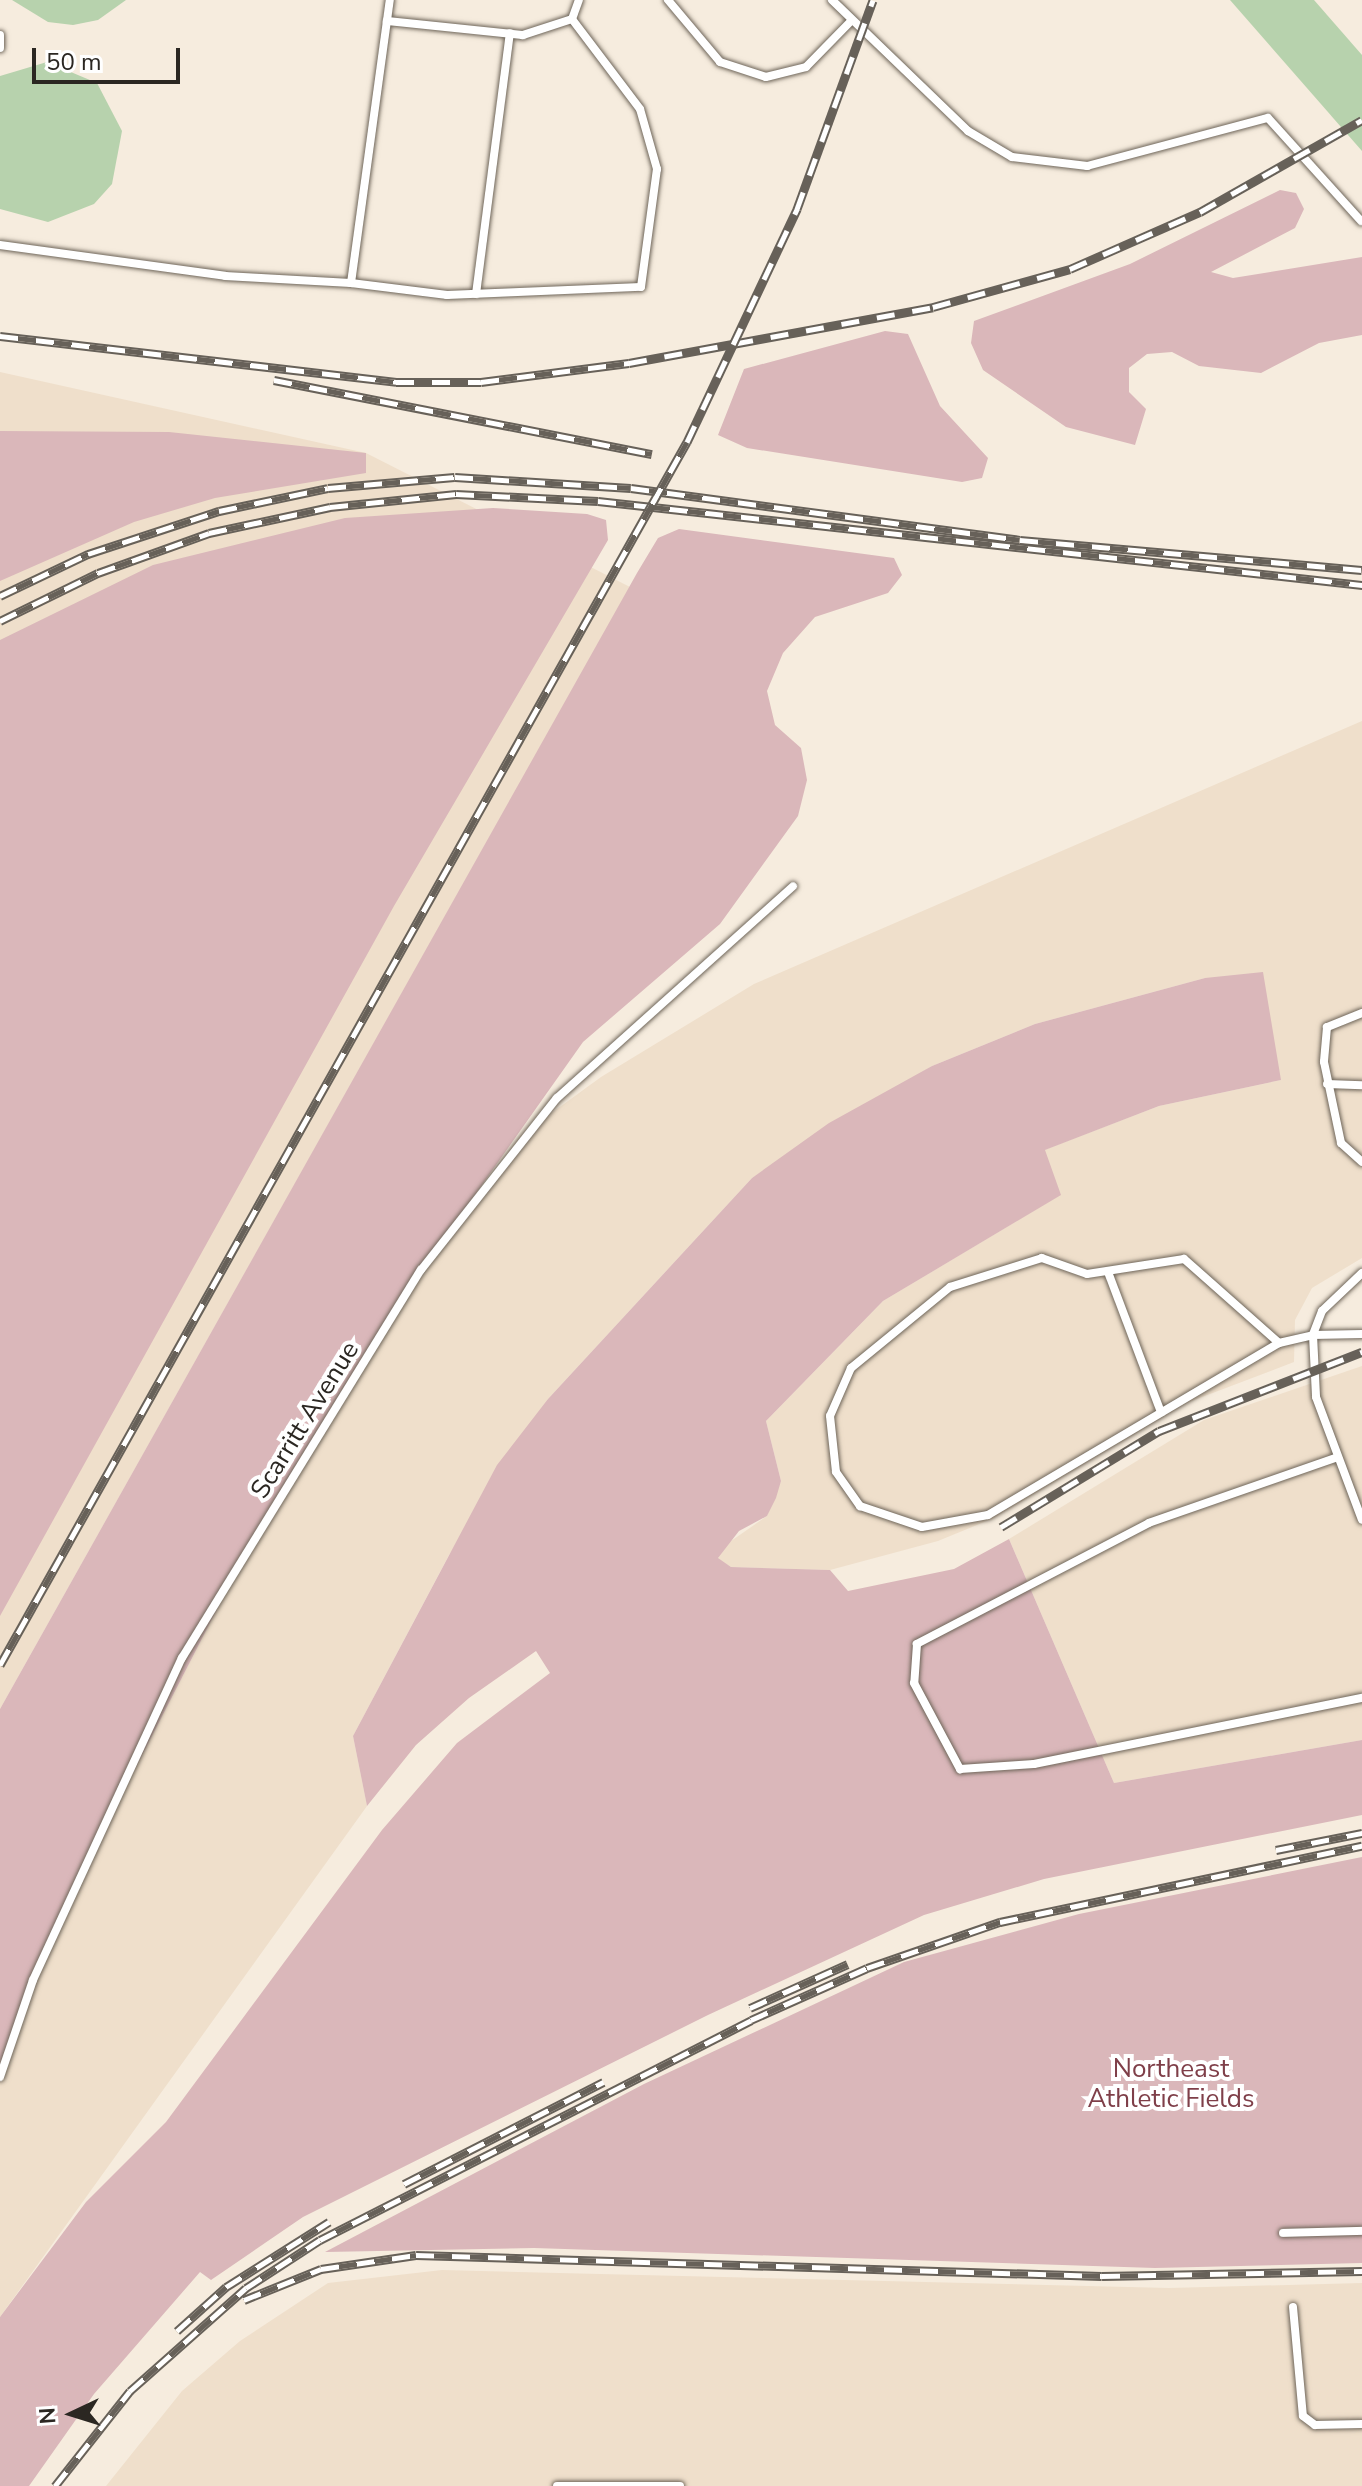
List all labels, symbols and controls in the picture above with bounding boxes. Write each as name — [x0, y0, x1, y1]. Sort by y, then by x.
scale bar — [36, 32, 184, 82]
text: 50 m — [46, 46, 102, 78]
street label: Scarritt Avenue — [244, 1336, 366, 1504]
park label: Northeast Athletic Fields — [1087, 2053, 1255, 2114]
north arrow — [32, 2374, 112, 2454]
text: N — [33, 2406, 64, 2425]

